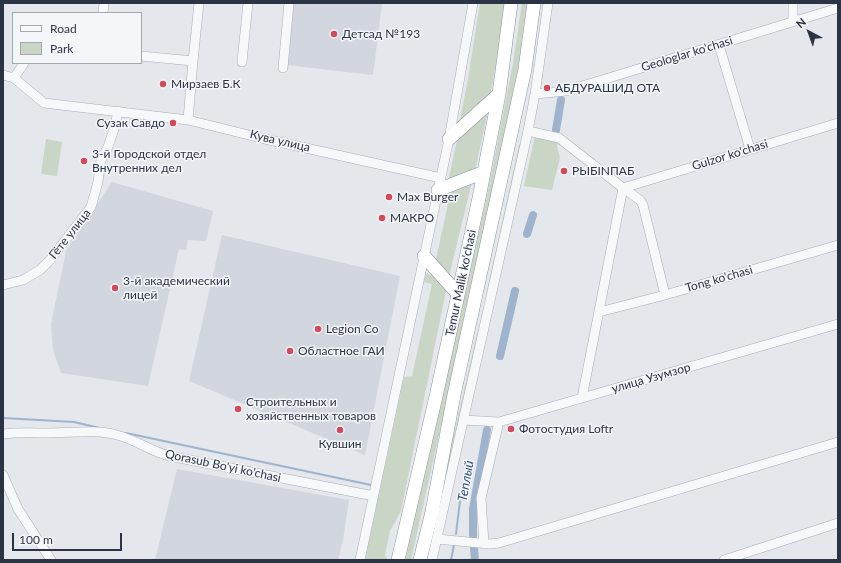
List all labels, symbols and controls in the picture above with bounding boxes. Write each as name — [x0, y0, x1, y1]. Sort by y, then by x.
legend — [12, 12, 142, 64]
north arrow — [789, 12, 829, 52]
text: N — [793, 15, 808, 30]
text: Road — [50, 21, 77, 36]
place label: Детсад №193 — [342, 27, 420, 41]
marker: Детсад №193 — [329, 29, 339, 39]
street label: Geologlar ko'chasi — [640, 33, 734, 75]
text: Park — [50, 41, 73, 56]
place label: Мирзаев Б.К — [171, 77, 241, 91]
marker: Мирзаев Б.К — [158, 79, 168, 89]
place label: АБДУРАШИД ОТА — [555, 81, 660, 95]
marker: АБДУРАШИД ОТА — [542, 83, 552, 93]
place label: Сузак Савдо — [96, 116, 165, 130]
marker: Сузак Савдо — [168, 118, 178, 128]
street label: Кува улица — [248, 127, 312, 155]
street label: Gulzor ko'chasi — [690, 137, 770, 173]
place label: 3-й Городской отдел Внутренних дел — [92, 147, 206, 175]
marker: 3-й Городской отдел Внутренних дел — [79, 156, 89, 166]
place label: РЫБINПАБ — [572, 164, 634, 178]
marker: РЫБINПАБ — [559, 166, 569, 176]
place label: Max Burger — [397, 190, 458, 204]
marker: Max Burger — [384, 192, 394, 202]
street label: Гёте улица — [46, 206, 94, 262]
place label: МАКРО — [390, 211, 434, 225]
marker: МАКРО — [377, 213, 387, 223]
street label: Temur Malik ko'chasi — [443, 228, 479, 338]
street label: Tong ko'chasi — [684, 263, 754, 295]
place label: 3-й академический лицей — [123, 274, 230, 302]
marker: 3-й академический лицей — [110, 283, 120, 293]
place label: Legion Co — [326, 322, 378, 336]
marker: Legion Co — [313, 324, 323, 334]
place label: Областное ГАИ — [298, 344, 385, 358]
marker: Областное ГАИ — [285, 346, 295, 356]
street label: улица Узумзор — [610, 360, 692, 396]
place label: Строительных и хозяйственных товаров — [246, 395, 376, 423]
marker: Строительных и хозяйственных товаров — [233, 404, 243, 414]
place label: Фотостудия Loftr — [519, 422, 613, 436]
marker: Фотостудия Loftr — [506, 424, 516, 434]
marker: Кувшин — [335, 425, 345, 435]
place label: Кувшин — [318, 437, 362, 451]
street label: Qorasub Bo'yi ko'chasi — [164, 447, 282, 485]
water label: Теплый — [455, 459, 477, 503]
scale bar — [14, 525, 124, 551]
text: 100 m — [19, 532, 53, 547]

